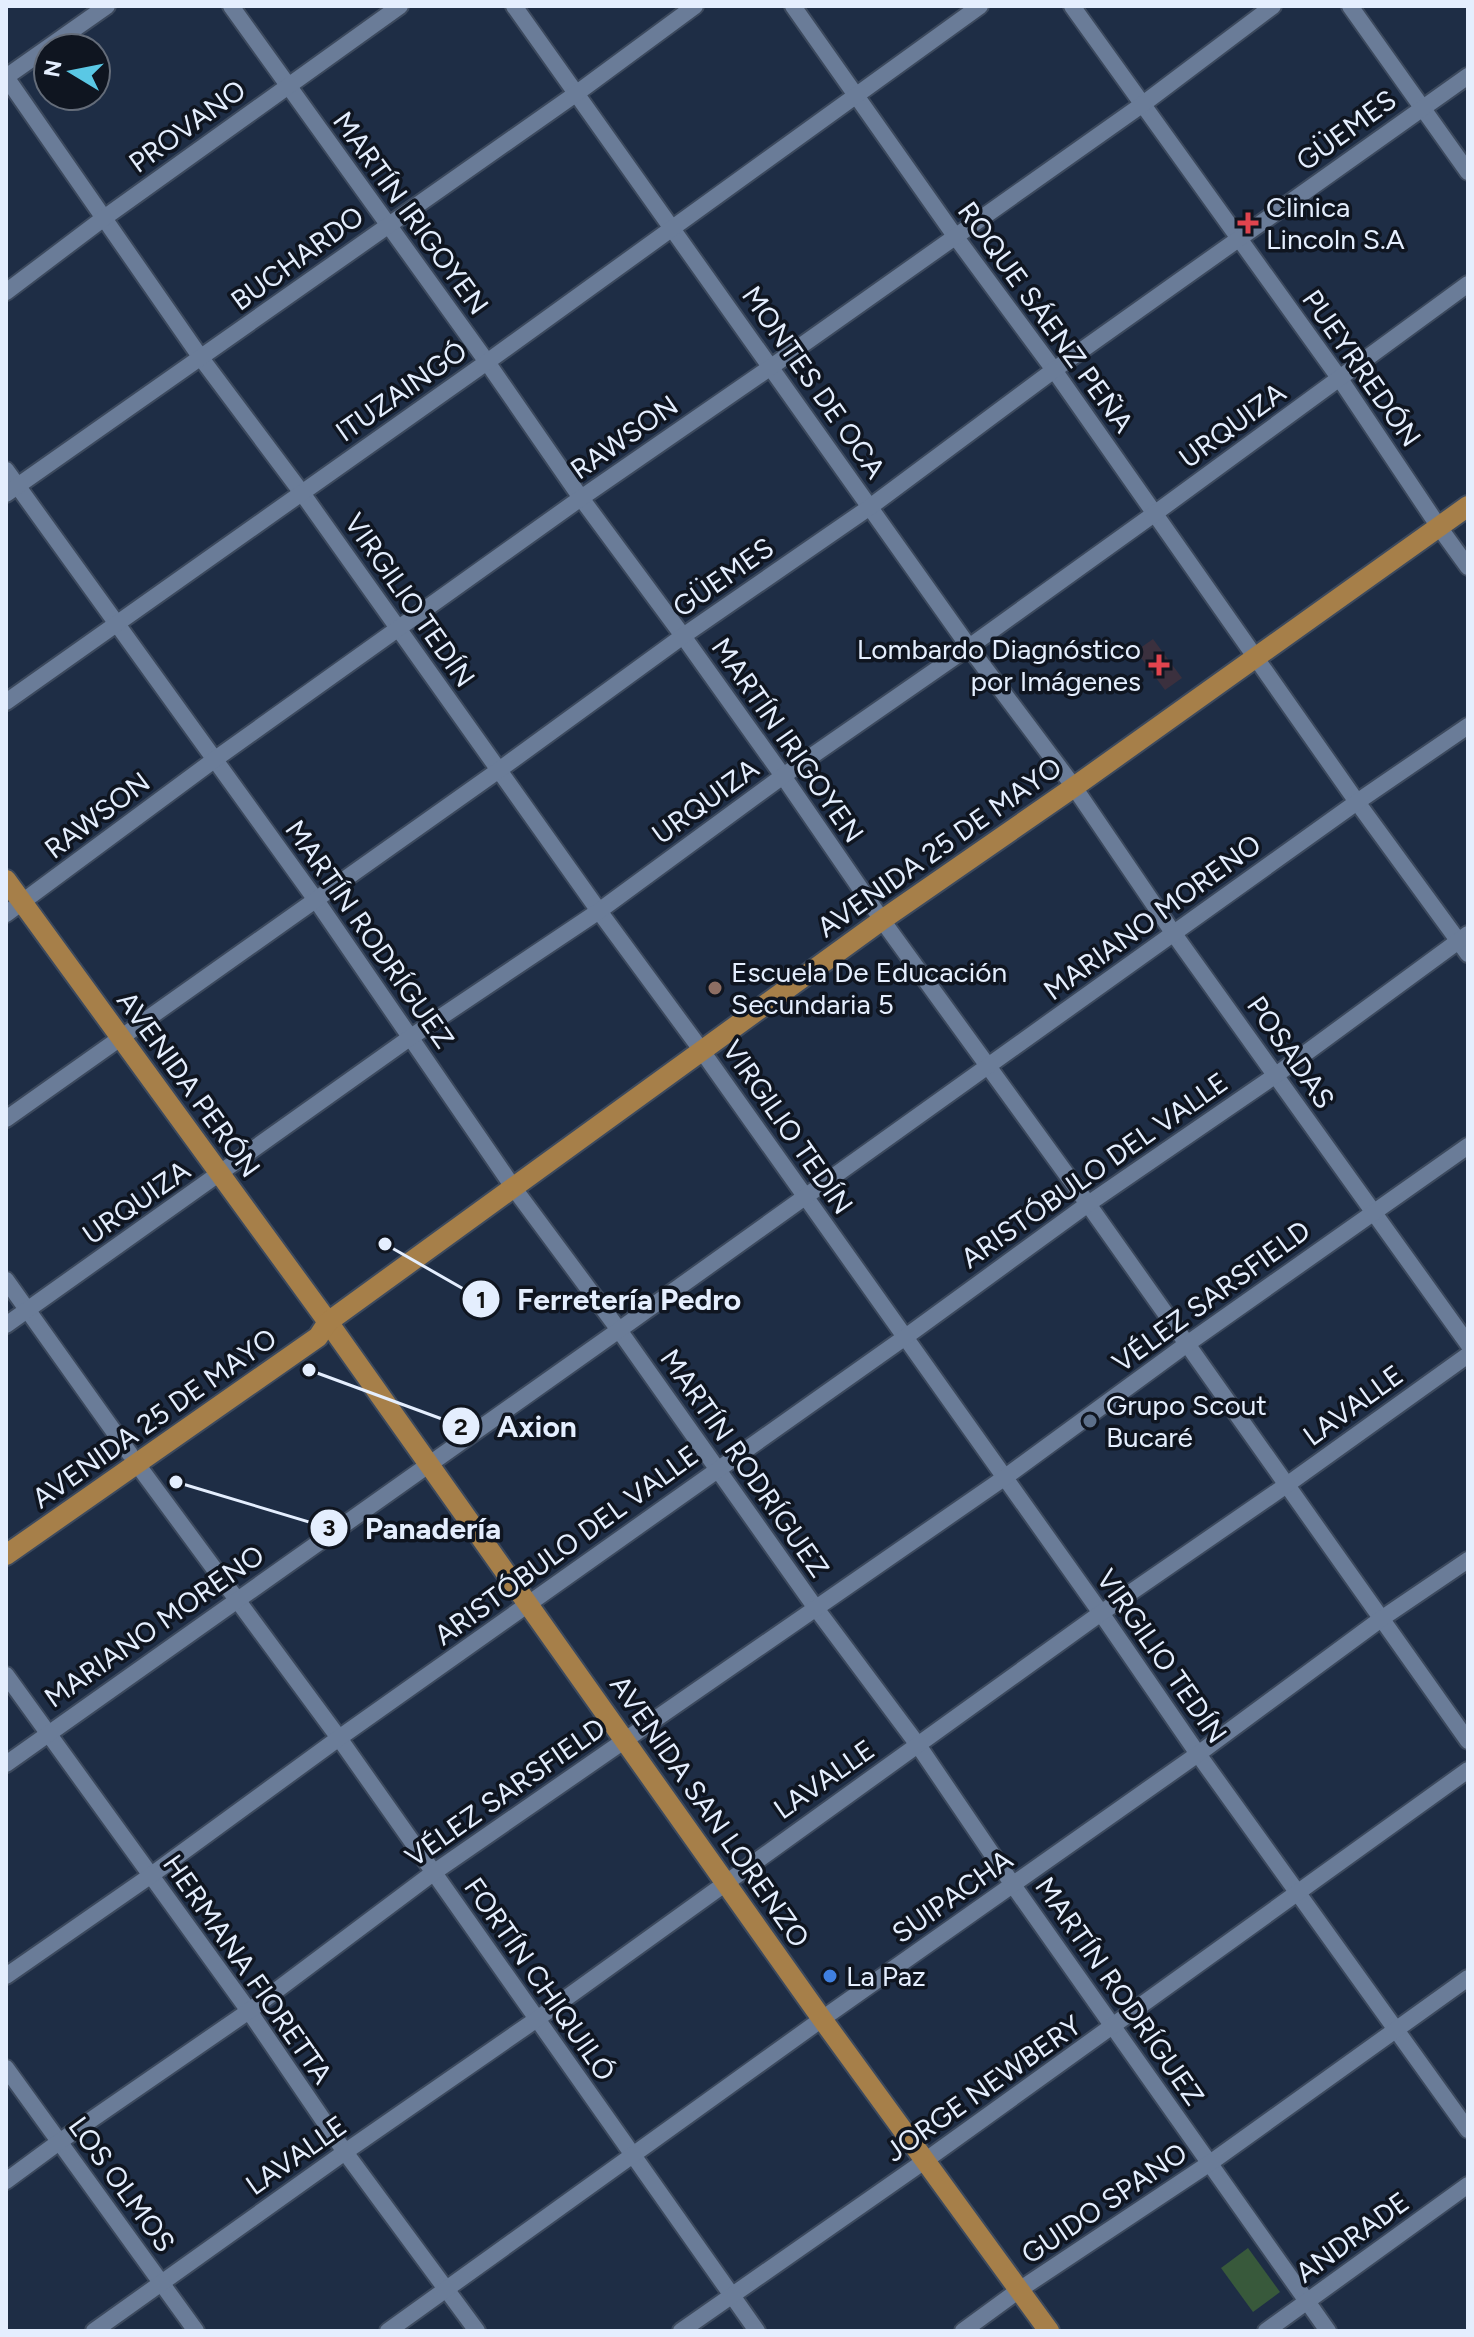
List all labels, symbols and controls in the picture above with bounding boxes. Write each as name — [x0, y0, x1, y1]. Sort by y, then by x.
north arrow — [32, 32, 112, 112]
text: N — [38, 58, 68, 79]
street label: PROVANO — [122, 72, 252, 180]
street label: GÜEMES — [1289, 82, 1403, 178]
street label: MARTÍN IRIGOYEN — [326, 105, 496, 321]
place label: Clinica Lincoln S.A — [1266, 190, 1405, 256]
street label: ROQUE SÁENZ PEÑA — [951, 195, 1141, 439]
street label: BUCHARDO — [224, 199, 370, 317]
marker: Clinica Lincoln S.A — [1237, 212, 1259, 234]
street label: MONTES DE OCA — [735, 279, 893, 485]
street label: PUEYRREDÓN — [1295, 283, 1429, 453]
street label: ITUZAINGÓ — [329, 333, 473, 449]
street label: URQUIZA — [1172, 375, 1292, 475]
street label: RAWSON — [564, 388, 684, 486]
street label: VIRGILIO TEDÍN — [337, 507, 483, 693]
street label: GÜEMES — [666, 530, 780, 624]
street label: MARTÍN IRIGOYEN — [705, 631, 871, 849]
place label: Lombardo Diagnóstico por Imágenes — [857, 632, 1141, 698]
marker: Lombardo Diagnóstico por Imágenes — [1148, 654, 1170, 676]
street label: AVENIDA 25 DE MAYO — [810, 750, 1068, 944]
street label: URQUIZA — [645, 751, 765, 851]
street label: RAWSON — [38, 764, 156, 866]
street label: MARTÍN RODRÍGUEZ — [278, 813, 462, 1055]
street label: MARIANO MORENO — [1037, 827, 1267, 1007]
place label: Escuela De Educación Secundaria 5 — [731, 955, 1007, 1021]
marker: Escuela De Educación Secundaria 5 — [706, 979, 724, 997]
street label: AVENIDA PERÓN — [110, 984, 268, 1184]
street label: POSADAS — [1240, 989, 1342, 1115]
street label: VIRGILIO TEDÍN — [715, 1034, 861, 1220]
street label: ARISTÓBULO DEL VALLE — [954, 1065, 1234, 1275]
street label: URQUIZA — [76, 1153, 196, 1251]
street label: VÉLEZ SARSFIELD — [1106, 1213, 1316, 1379]
callout: Ferretería Pedro — [461, 1272, 757, 1326]
text: Ferretería Pedro — [517, 1281, 741, 1318]
text: 1 — [476, 1285, 486, 1314]
street label: AVENIDA 25 DE MAYO — [25, 1321, 283, 1515]
street label: MARTÍN RODRÍGUEZ — [653, 1342, 837, 1584]
street label: LAVALLE — [1296, 1357, 1410, 1453]
place label: Grupo Scout Bucaré — [1106, 1388, 1267, 1454]
callout: Axion — [441, 1399, 593, 1453]
text: Axion — [497, 1408, 577, 1445]
text: 2 — [454, 1412, 468, 1441]
marker: Grupo Scout Bucaré — [1081, 1412, 1099, 1430]
street label: ARISTÓBULO DEL VALLE — [427, 1438, 705, 1652]
callout: Panadería — [309, 1501, 517, 1555]
text: Panadería — [365, 1510, 501, 1547]
text: 3 — [322, 1513, 336, 1542]
street label: MARIANO MORENO — [38, 1538, 270, 1714]
street label: VIRGILIO TEDÍN — [1089, 1563, 1235, 1749]
street label: AVENIDA SAN LORENZO — [603, 1669, 817, 1953]
street label: VÉLEZ SARSFIELD — [399, 1710, 611, 1874]
street label: LAVALLE — [767, 1732, 881, 1826]
street label: SUIPACHA — [885, 1842, 1019, 1950]
street label: HERMANA FIORETTA — [156, 1848, 340, 2090]
street label: MARTÍN RODRÍGUEZ — [1028, 1870, 1212, 2112]
street label: FORTÍN CHIQUILÓ — [457, 1871, 623, 2087]
place label: La Paz — [846, 1959, 926, 1993]
marker: La Paz — [821, 1967, 839, 1985]
street label: JORGE NEWBERY — [878, 2008, 1088, 2168]
street label: LAVALLE — [239, 2108, 353, 2202]
street label: LOS OLMOS — [62, 2110, 182, 2258]
street label: GUIDO SPANO — [1015, 2135, 1193, 2271]
street label: ANDRADE — [1289, 2184, 1415, 2290]

